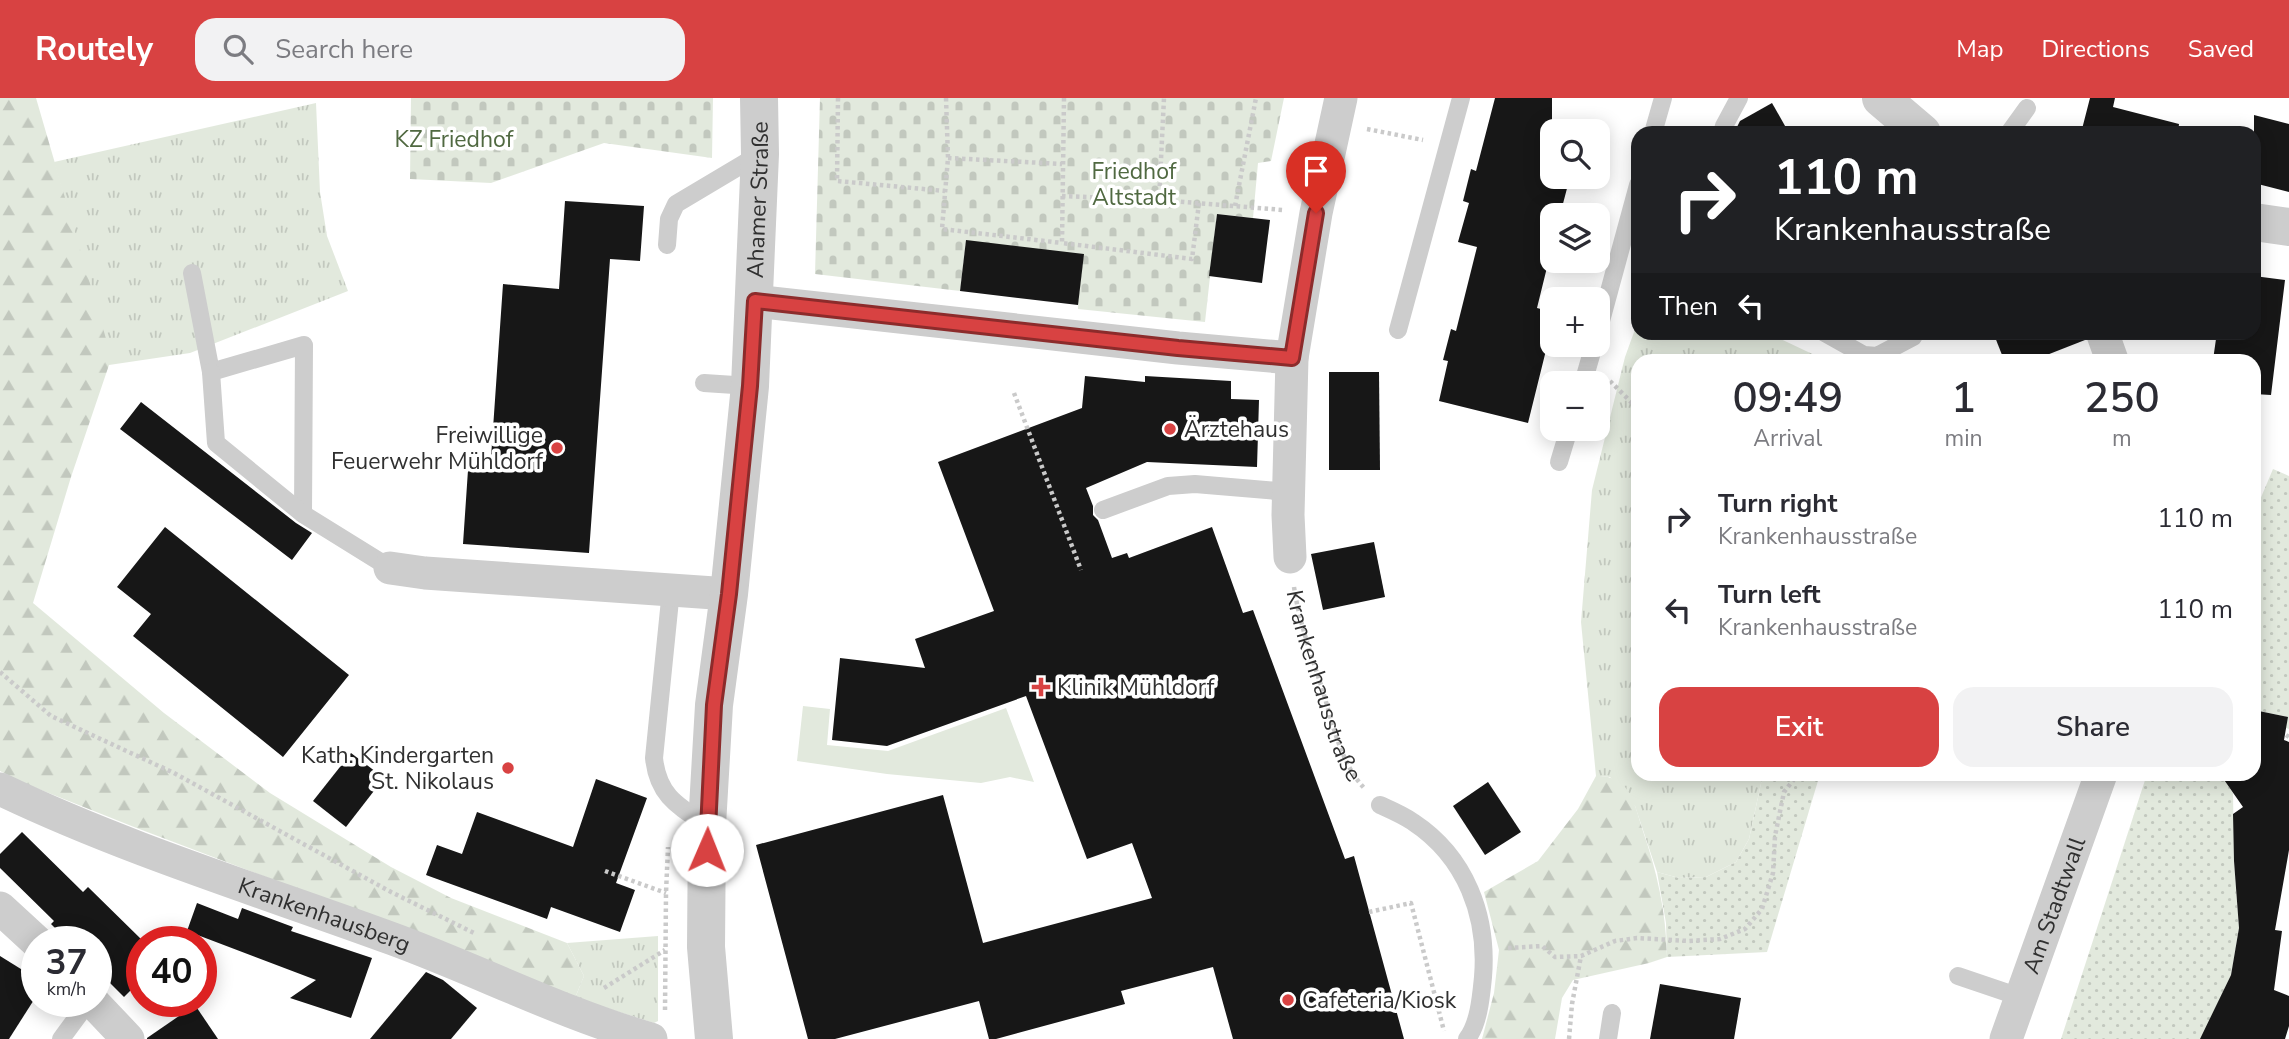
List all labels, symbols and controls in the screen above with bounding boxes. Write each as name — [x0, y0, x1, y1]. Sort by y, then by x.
search box — [195, 18, 685, 81]
text: Routely — [35, 27, 153, 72]
icon: search — [219, 30, 257, 68]
text: Search here — [275, 32, 413, 67]
text: Map — [1956, 33, 2003, 65]
text: Directions — [2041, 33, 2150, 65]
text: Saved — [2188, 33, 2254, 65]
map controls — [1540, 119, 1610, 441]
button: search — [1540, 119, 1610, 189]
street label: Ahamer Straße — [740, 121, 776, 279]
park label: KZ Friedhof — [395, 124, 514, 155]
pin — [1286, 141, 1346, 213]
text: 110 m — [1774, 144, 1918, 211]
icon: arrive — [1297, 152, 1335, 190]
icon: right — [1659, 154, 1750, 245]
park label: Friedhof Altstadt — [1092, 156, 1177, 213]
button: layers — [1540, 203, 1610, 273]
text: Krankenhausstraße — [1774, 208, 2051, 251]
button: + — [1540, 287, 1610, 357]
icon: left — [1732, 287, 1770, 325]
text: Then — [1659, 289, 1718, 324]
text: 09:49 — [1732, 370, 1843, 427]
text: 1 — [1951, 370, 1976, 427]
text: 250 — [2084, 370, 2160, 427]
button: − — [1540, 371, 1610, 441]
place label: Ärztehaus — [1184, 414, 1289, 445]
place label: Freiwillige Feuerwehr Mühldorf — [331, 420, 543, 477]
marker: Ärztehaus — [1162, 421, 1178, 437]
text: Arrival — [1753, 423, 1822, 454]
text: min — [1945, 423, 1983, 454]
text: m — [2112, 423, 2132, 454]
marker: Freiwillige Feuerwehr Mühldorf — [549, 440, 565, 456]
text: Turn right — [1718, 486, 1837, 521]
icon: right — [1659, 500, 1697, 538]
text: 110 m — [2157, 501, 2233, 536]
text: Krankenhausstraße — [1718, 521, 1917, 552]
text: Turn left — [1718, 577, 1821, 612]
street label: Krankenhausstraße — [1279, 588, 1369, 788]
icon: left — [1659, 591, 1697, 629]
text: 110 m — [2157, 592, 2233, 627]
text: Krankenhausstraße — [1718, 612, 1917, 643]
place label: Klinik Mühldorf — [1057, 672, 1215, 703]
marker: Klinik Mühldorf — [1031, 677, 1051, 697]
button: Exit — [1659, 687, 1939, 767]
button: Share — [1953, 687, 2233, 767]
place label: Kath. Kindergarten St. Nikolaus — [301, 740, 494, 797]
marker: Kath. Kindergarten St. Nikolaus — [500, 760, 516, 776]
position arrow — [670, 813, 744, 887]
street label: Am Stadtwall — [2016, 833, 2093, 978]
street label: Krankenhausberg — [234, 870, 415, 960]
speed limit sign: 40 — [126, 926, 217, 1017]
text: 37 — [45, 939, 88, 986]
text: km/h — [47, 977, 86, 1001]
place label: Cafeteria/Kiosk — [1302, 985, 1457, 1016]
marker: Cafeteria/Kiosk — [1280, 992, 1296, 1008]

